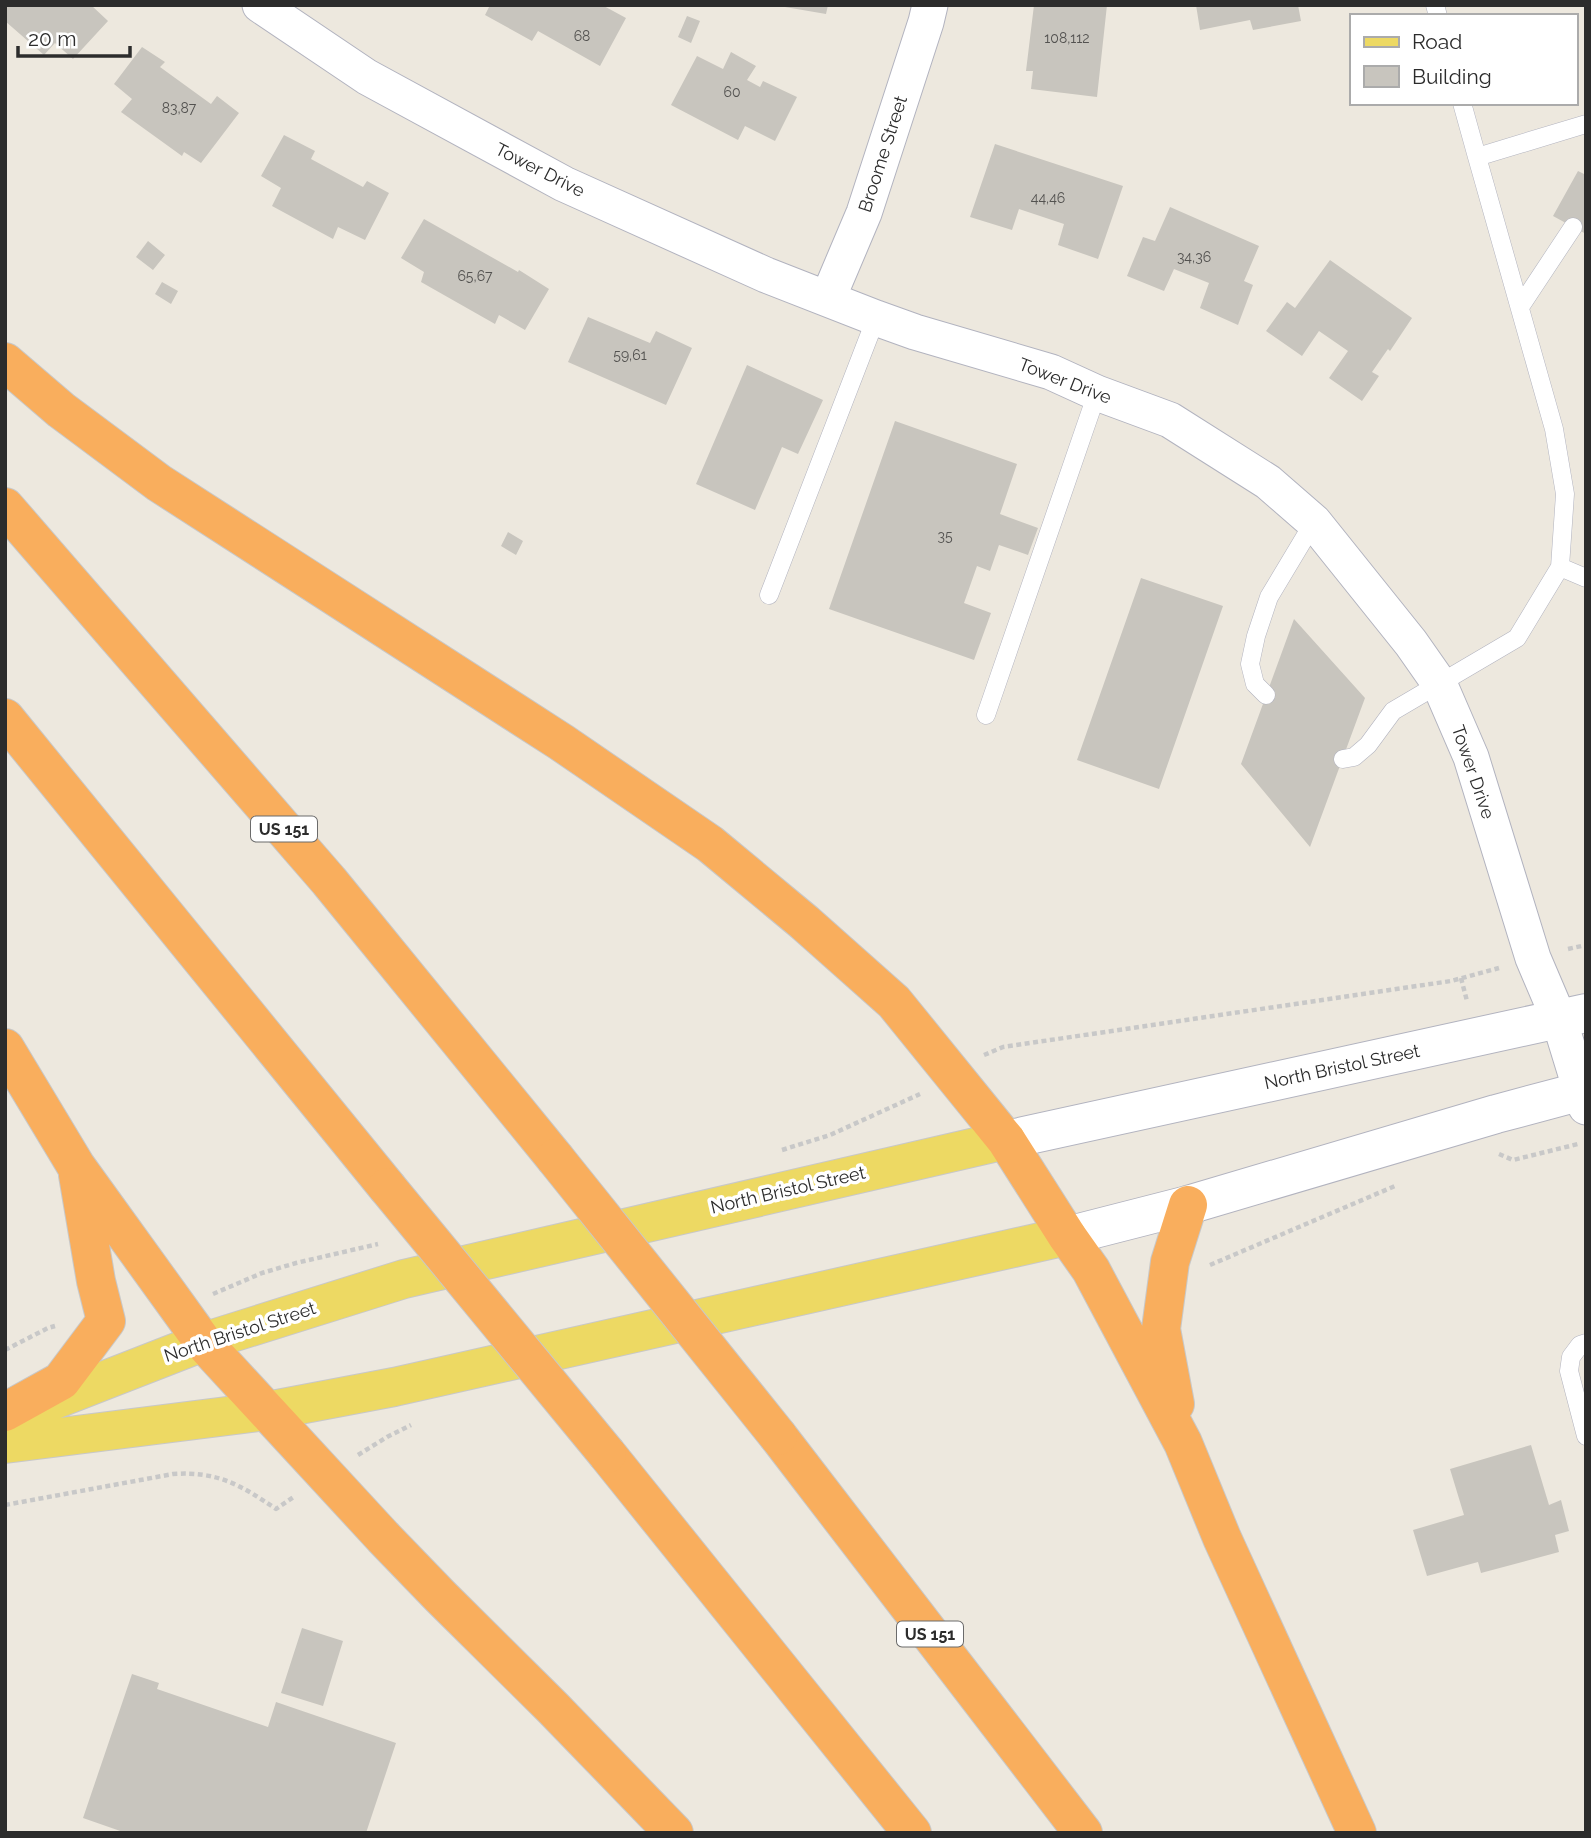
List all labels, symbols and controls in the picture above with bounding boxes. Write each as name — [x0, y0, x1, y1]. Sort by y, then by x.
scale bar — [18, 14, 130, 58]
legend — [1350, 14, 1577, 105]
text: 20 m — [28, 26, 76, 51]
house number: 68 — [574, 28, 590, 44]
text: Road — [1412, 29, 1462, 54]
house number: 108,112 — [1044, 30, 1090, 46]
text: Building — [1412, 64, 1492, 89]
house number: 60 — [723, 84, 741, 100]
street label: Broome Street — [854, 93, 911, 215]
house number: 83,87 — [162, 100, 197, 116]
street label: Tower Drive — [492, 138, 589, 201]
house number: 44,46 — [1031, 190, 1065, 206]
house number: 34,36 — [1177, 249, 1211, 265]
house number: 65,67 — [457, 268, 493, 284]
house number: 59,61 — [613, 347, 647, 363]
street label: Tower Drive — [1016, 353, 1115, 408]
house number: 35 — [937, 528, 953, 544]
street label: Tower Drive — [1448, 722, 1499, 822]
road number: US 151 — [251, 816, 317, 842]
street label: North Bristol Street — [1262, 1040, 1421, 1093]
street label: North Bristol Street — [708, 1161, 867, 1218]
street label: North Bristol Street — [161, 1297, 318, 1366]
road number: US 151 — [897, 1622, 963, 1646]

